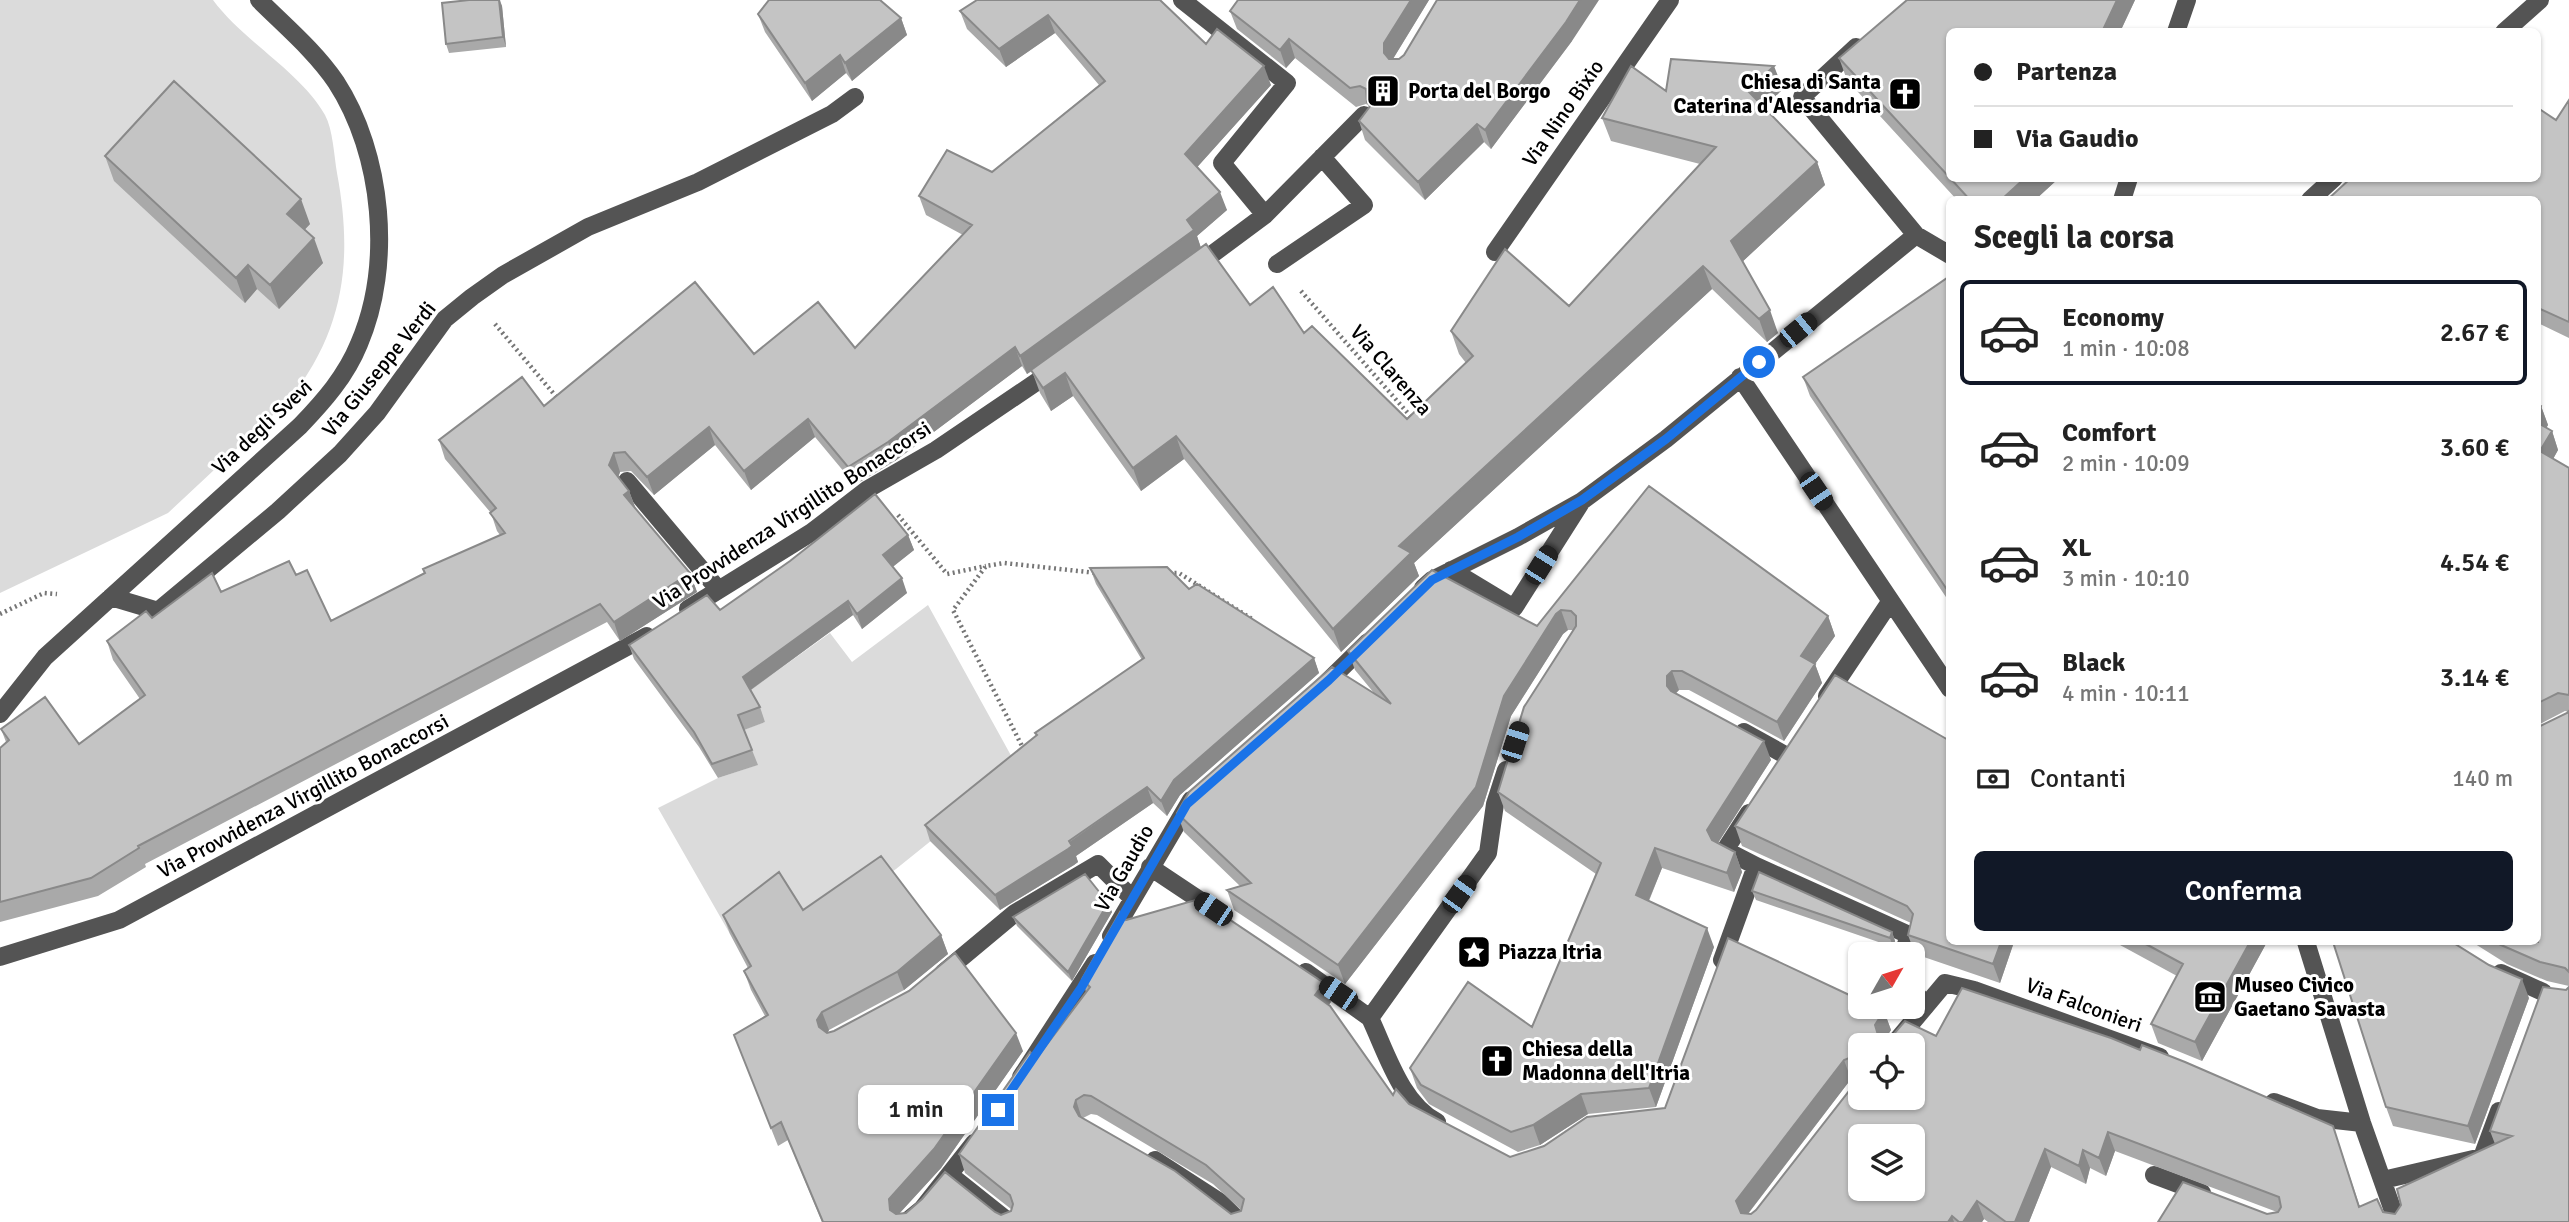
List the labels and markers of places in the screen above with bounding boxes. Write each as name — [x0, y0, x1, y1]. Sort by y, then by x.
place label: Chiesa di Santa Caterina d'Alessandria — [1674, 69, 1881, 119]
building icon: Porta del Borgo — [1364, 72, 1402, 110]
church icon: Chiesa di Santa Caterina d'Alessandria — [1886, 75, 1924, 113]
place label: Porta del Borgo — [1408, 78, 1550, 104]
place icon: Piazza Itria — [1455, 933, 1493, 971]
place label: Piazza Itria — [1498, 939, 1602, 965]
place label: Museo Civico Gaetano Savasta — [2234, 972, 2386, 1022]
museum icon: Museo Civico Gaetano Savasta — [2191, 978, 2229, 1016]
place label: Chiesa della Madonna dell'Itria — [1522, 1036, 1690, 1086]
church icon: Chiesa della Madonna dell'Itria — [1478, 1042, 1516, 1080]

